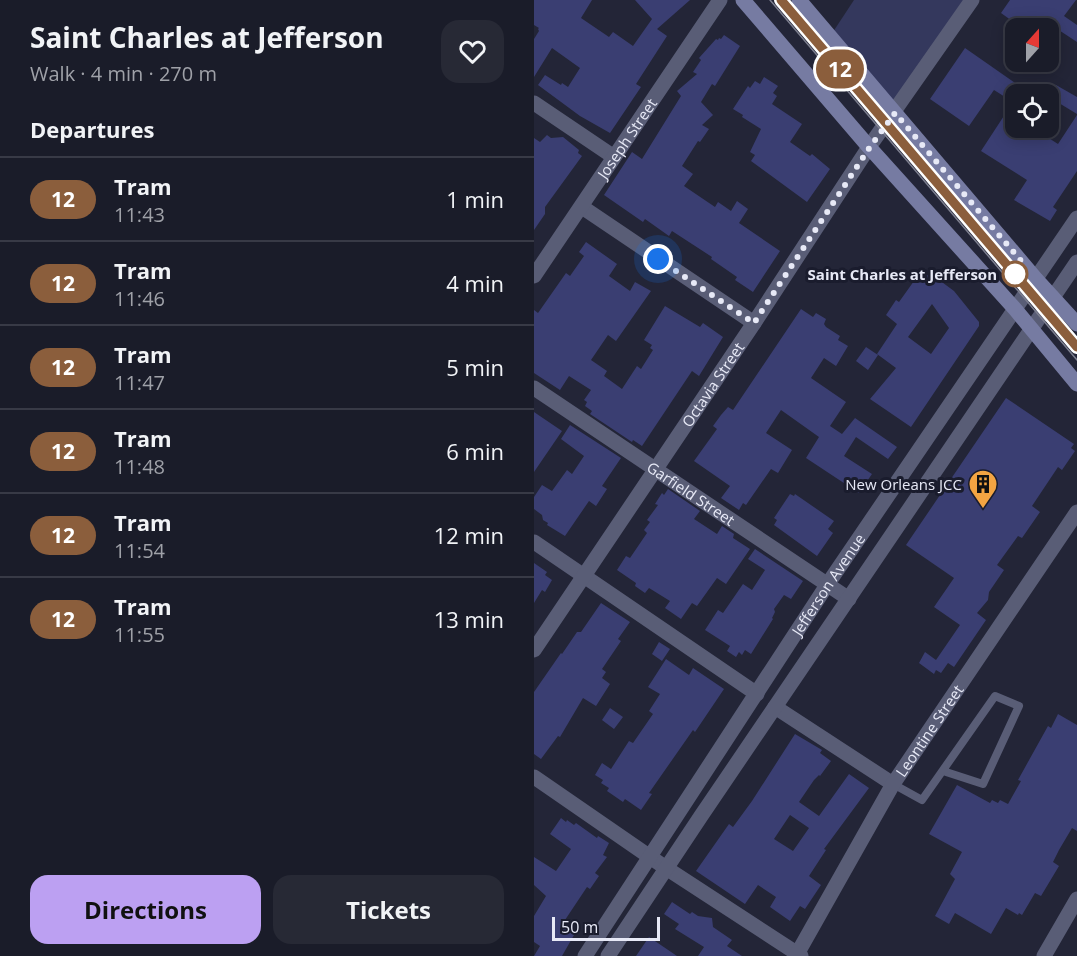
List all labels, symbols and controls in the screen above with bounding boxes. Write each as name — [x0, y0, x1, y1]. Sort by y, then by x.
text: Saint Charles at Jefferson — [30, 18, 384, 56]
north arrow — [1005, 18, 1059, 72]
map controls — [1005, 18, 1059, 138]
button: heart — [441, 20, 504, 83]
line badge: 12 — [813, 50, 867, 88]
text: 12 — [828, 55, 852, 83]
text: Walk · 4 min · 270 m — [30, 60, 217, 87]
button: locate — [1005, 84, 1059, 138]
street label: Joseph Street — [591, 94, 661, 184]
text: Departures — [30, 114, 154, 144]
text: Tram — [114, 171, 172, 201]
text: 1 min — [446, 184, 504, 214]
text: 12 — [51, 185, 75, 213]
text: 11:43 — [114, 201, 165, 228]
your location — [643, 244, 673, 274]
text: Tram — [114, 255, 172, 285]
marker: Saint Charles at Jefferson — [1002, 261, 1028, 287]
place label: Saint Charles at Jefferson — [808, 264, 997, 284]
text: 4 min — [446, 268, 504, 298]
text: 12 — [51, 269, 75, 297]
text: 11:46 — [114, 285, 165, 312]
street label: Octavia Street — [677, 338, 748, 431]
text: Tram — [114, 339, 172, 369]
text: 5 min — [446, 352, 504, 382]
text: 12 — [51, 353, 75, 381]
text: 11:47 — [114, 369, 165, 396]
text: Tram — [114, 423, 172, 453]
text: 6 min — [446, 436, 504, 466]
text: 12 — [51, 437, 75, 465]
text: 11:48 — [114, 453, 165, 480]
street label: Garfield Street — [643, 457, 739, 530]
building icon: New Orleans JCC — [967, 468, 999, 510]
place label: New Orleans JCC — [845, 474, 962, 494]
text: Tram — [114, 507, 172, 537]
text: 12 min — [434, 520, 504, 550]
text: 12 — [51, 521, 75, 549]
street label: Jefferson Avenue — [786, 529, 869, 641]
text: 11:54 — [114, 537, 165, 564]
text: Tram — [114, 591, 172, 621]
text: 13 min — [434, 604, 504, 634]
text: 12 — [51, 605, 75, 633]
text: 11:55 — [114, 621, 165, 648]
street label: Leontine Street — [891, 681, 967, 781]
button: Directions — [30, 875, 261, 944]
button: Tickets — [273, 875, 504, 944]
scale bar — [552, 914, 660, 942]
text: 50 m — [561, 916, 598, 938]

